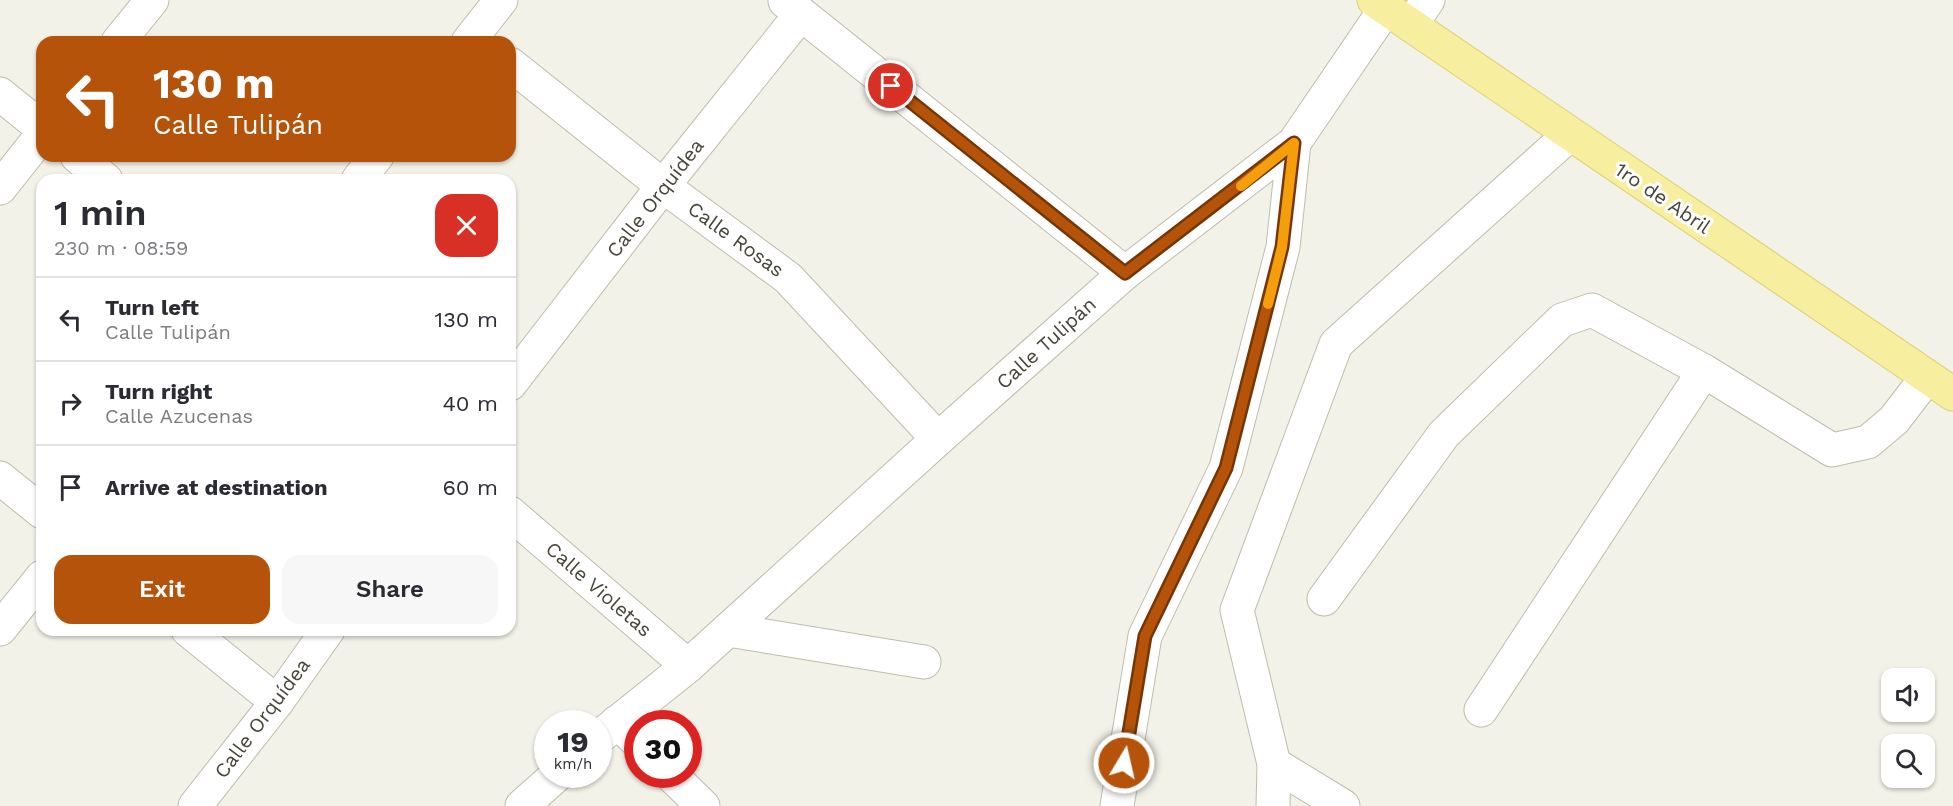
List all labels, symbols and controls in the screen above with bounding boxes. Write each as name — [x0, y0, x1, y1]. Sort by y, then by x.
text: 130 m — [153, 59, 275, 108]
icon: left — [54, 60, 132, 138]
pin — [865, 60, 916, 111]
icon: arrive — [874, 69, 907, 102]
text: Calle Tulipán — [153, 109, 323, 141]
street label: Calle Orquídea — [601, 134, 709, 262]
street label: 1ro de Abril — [1611, 157, 1715, 239]
text: 1 min — [54, 192, 146, 234]
button: close — [435, 194, 498, 257]
street label: Calle Rosas — [683, 196, 789, 282]
text: 230 m · 08:59 — [54, 236, 188, 260]
street label: Calle Tulipán — [991, 292, 1101, 394]
text: Turn left — [105, 295, 199, 320]
icon: left — [54, 303, 87, 336]
text: 130 m — [434, 307, 498, 332]
text: Calle Tulipán — [105, 320, 231, 344]
text: Turn right — [105, 379, 212, 404]
icon: right — [54, 387, 87, 420]
text: 40 m — [442, 391, 498, 416]
text: Calle Azucenas — [105, 404, 253, 428]
icon: arrive — [54, 471, 87, 504]
text: Arrive at destination — [105, 475, 328, 500]
text: 60 m — [442, 475, 498, 500]
street label: Calle Violetas — [541, 536, 657, 642]
button: Exit — [54, 555, 270, 624]
button: Share — [282, 555, 498, 624]
street label: Calle Orquídea — [209, 653, 315, 783]
map controls — [1881, 668, 1935, 788]
button: sound — [1881, 668, 1935, 722]
speed limit sign: 30 — [624, 710, 702, 788]
text: 19 — [557, 724, 589, 759]
position arrow — [1092, 731, 1156, 795]
button: search — [1881, 734, 1935, 788]
text: km/h — [554, 755, 592, 773]

